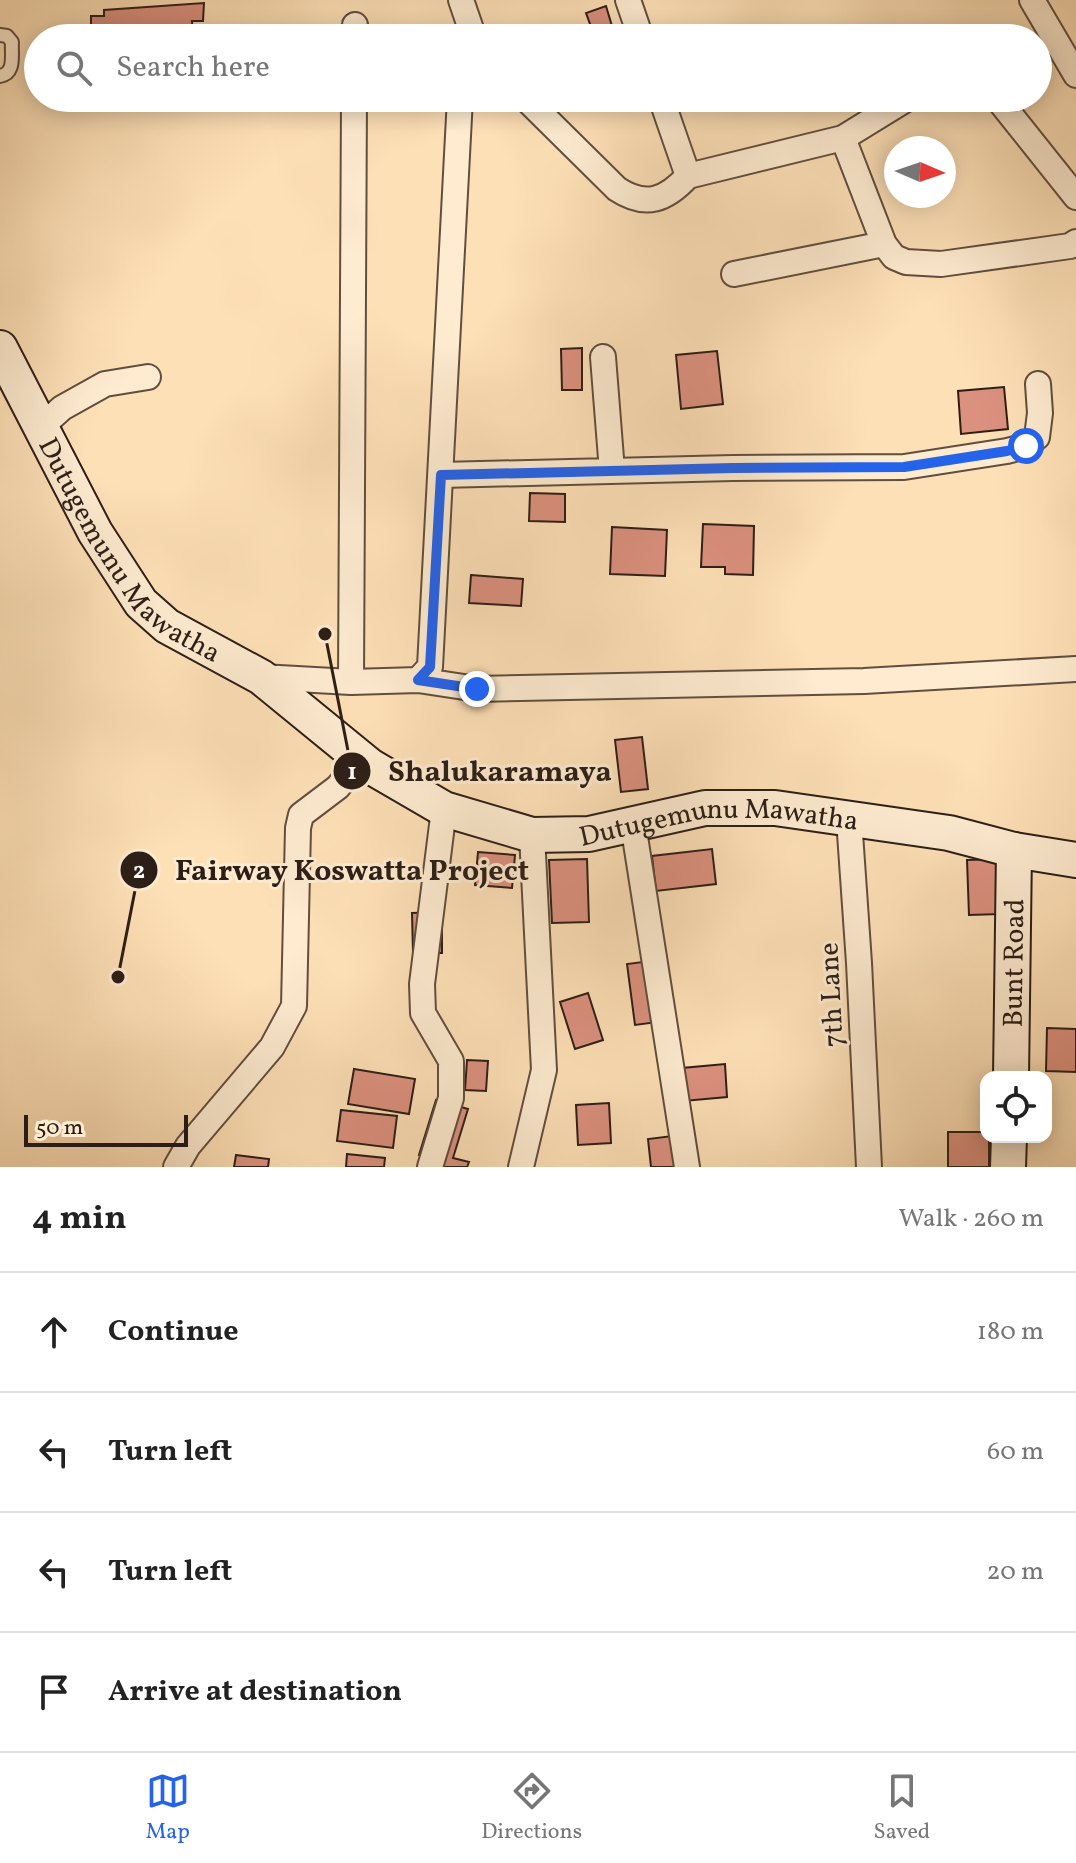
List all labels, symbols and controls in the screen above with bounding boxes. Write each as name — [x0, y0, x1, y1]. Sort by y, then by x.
search box — [24, 24, 1052, 112]
icon: search — [52, 46, 96, 90]
text: Search here — [116, 47, 270, 89]
north arrow — [884, 136, 956, 208]
route start — [1008, 428, 1044, 464]
street label: Dutugemunu Mawatha — [27, 431, 227, 674]
route end — [459, 671, 495, 707]
callout: Shalukaramaya — [332, 744, 627, 798]
text: Shalukaramaya — [388, 752, 612, 794]
text: 1 — [347, 756, 357, 790]
street label: Dutugemunu Mawatha — [576, 791, 861, 858]
callout: Fairway Koswatta Project — [119, 843, 545, 897]
text: Fairway Koswatta Project — [175, 851, 529, 893]
text: 2 — [133, 855, 145, 889]
street label: Bunt Road — [995, 898, 1035, 1028]
street label: 7th Lane — [810, 941, 855, 1048]
map controls — [980, 1071, 1052, 1143]
button: locate — [980, 1071, 1052, 1143]
scale bar — [24, 1111, 188, 1147]
text: 50 m — [36, 1113, 83, 1144]
text: 4 min — [32, 1196, 127, 1243]
text: Walk · 260 m — [898, 1201, 1044, 1237]
icon: ahead — [32, 1310, 76, 1354]
text: Continue — [108, 1311, 239, 1353]
text: 180 m — [977, 1314, 1044, 1350]
icon: left — [32, 1430, 76, 1474]
text: Turn left — [108, 1431, 232, 1473]
text: 60 m — [987, 1434, 1044, 1470]
icon: left — [32, 1550, 76, 1594]
text: Turn left — [108, 1551, 232, 1593]
text: 20 m — [986, 1554, 1044, 1590]
icon: arrive — [32, 1670, 76, 1714]
text: Arrive at destination — [108, 1671, 402, 1713]
tab: Map — [146, 1769, 190, 1848]
tab: Directions — [481, 1769, 582, 1848]
tab: Saved — [874, 1769, 930, 1848]

